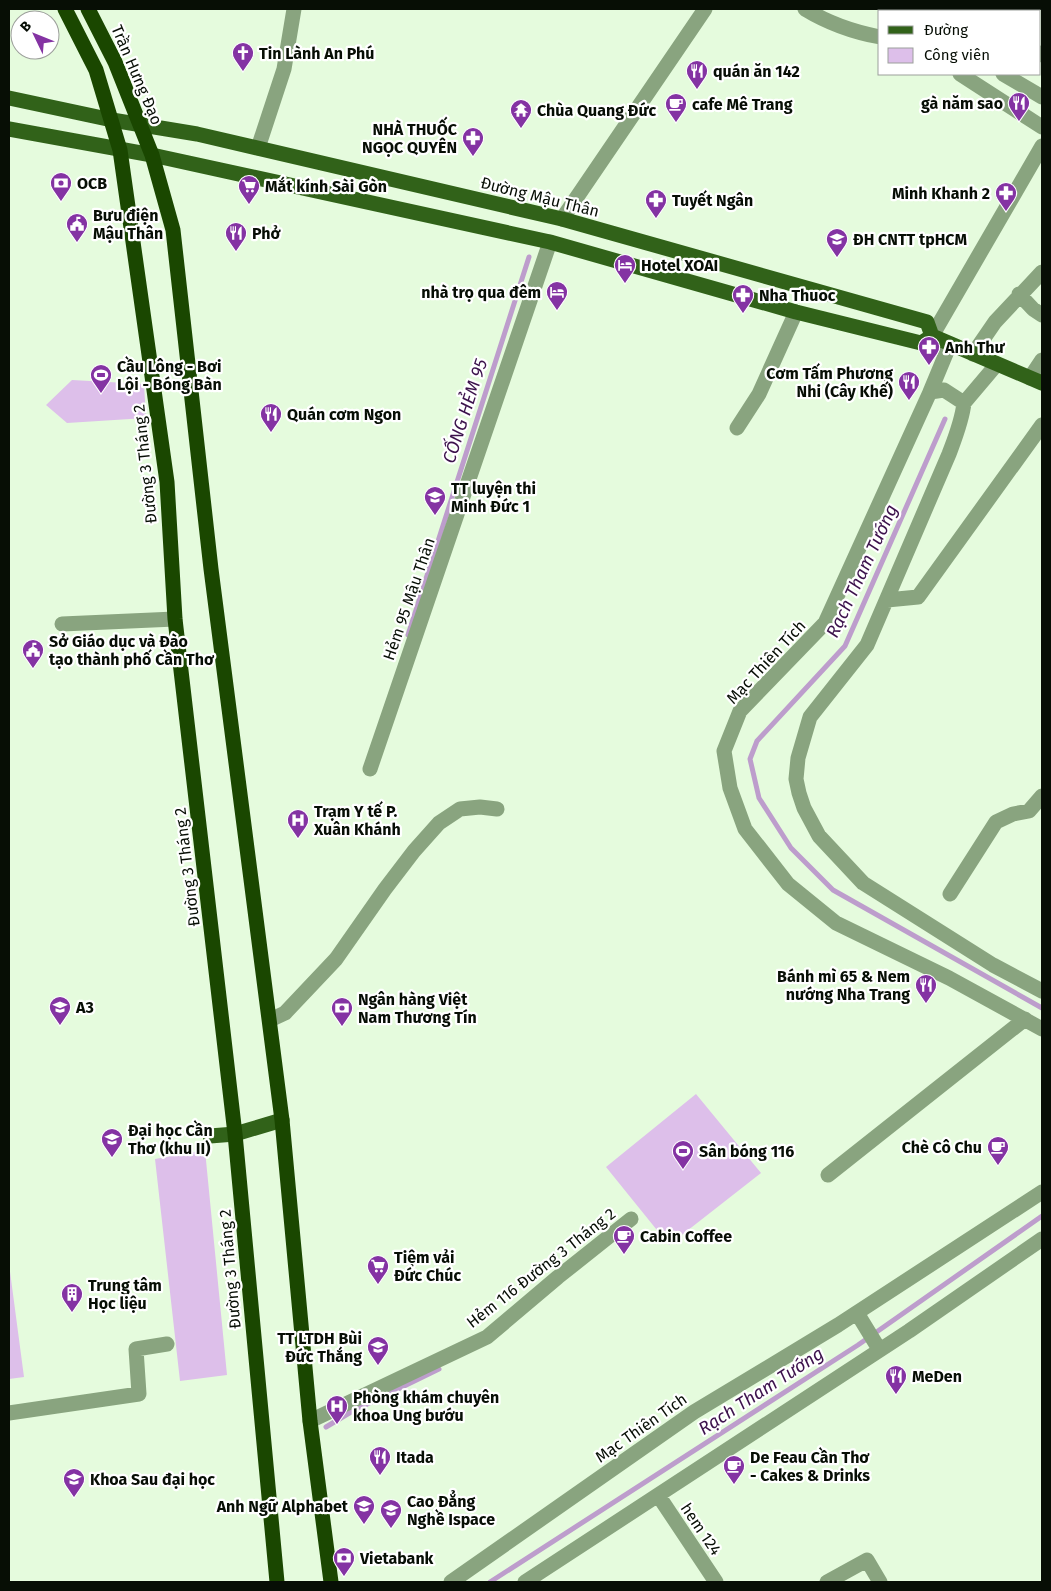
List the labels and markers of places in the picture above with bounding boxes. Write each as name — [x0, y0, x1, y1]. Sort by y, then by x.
church icon: Tin Lành An Phú — [231, 41, 255, 72]
place label: Tin Lành An Phú — [259, 44, 374, 63]
restaurant icon: quán ăn 142 — [685, 59, 709, 90]
place label: quán ăn 142 — [713, 62, 800, 81]
restaurant icon: gà năm sao — [1007, 91, 1031, 122]
cafe icon: cafe Mê Trang — [664, 92, 688, 123]
place label: gà năm sao — [921, 94, 1003, 113]
place label: cafe Mê Trang — [692, 95, 793, 114]
temple icon: Chùa Quang Đức — [509, 98, 533, 129]
place label: Chùa Quang Đức — [537, 101, 656, 120]
place label: NHÀ THUỐC NGỌC QUYÊN — [362, 116, 458, 157]
pharmacy icon: NHÀ THUỐC NGỌC QUYÊN — [461, 126, 485, 157]
bank icon: OCB — [49, 171, 73, 202]
place label: OCB — [77, 174, 107, 193]
supermarket icon: Mắt kính Sài Gòn — [237, 174, 261, 205]
place label: Mắt kính Sài Gòn — [265, 176, 387, 196]
pharmacy icon: Minh Khanh 2 — [994, 181, 1018, 212]
place label: Minh Khanh 2 — [892, 184, 990, 203]
pharmacy icon: Tuyết Ngân — [644, 188, 668, 219]
place label: Tuyết Ngân — [672, 190, 753, 210]
place label: Bưu điện Mậu Thân — [93, 206, 163, 243]
public building icon: Bưu điện Mậu Thân — [65, 212, 89, 243]
restaurant icon: Phở — [224, 221, 248, 252]
place label: Phở — [252, 224, 282, 243]
school or university icon: ĐH CNTT tpHCM — [825, 227, 849, 258]
place label: ĐH CNTT tpHCM — [853, 230, 967, 249]
hotel icon: Hotel XOAI — [613, 253, 637, 284]
place label: Hotel XOAI — [641, 256, 718, 275]
hotel icon: nhà trọ qua đêm — [545, 280, 569, 311]
place label: nhà trọ qua đêm — [421, 283, 541, 302]
pharmacy icon: Nha Thuoc — [731, 283, 755, 314]
place label: Nha Thuoc — [759, 286, 836, 305]
pharmacy icon: Anh Thư — [917, 335, 941, 366]
place label: Anh Thư — [944, 338, 1006, 357]
place label: Cầu Lông - Bơi Lội - Bóng Bàn — [117, 356, 222, 394]
sports icon: Cầu Lông - Bơi Lội - Bóng Bàn — [89, 363, 113, 394]
place label: Cơm Tấm Phương Nhi (Cây Khế) — [766, 363, 893, 401]
restaurant icon: Cơm Tấm Phương Nhi (Cây Khế) — [897, 370, 921, 401]
restaurant icon: Quán cơm Ngon — [259, 402, 283, 433]
place label: Quán cơm Ngon — [287, 405, 401, 424]
place label: TT luyện thi Minh Đức 1 — [451, 479, 536, 516]
school or university icon: TT luyện thi Minh Đức 1 — [423, 485, 447, 516]
place label: Sở Giáo dục và Đào tạo thành phố Cần Thơ — [49, 632, 215, 669]
public building icon: Sở Giáo dục và Đào tạo thành phố Cần Thơ — [21, 638, 45, 669]
place label: Trạm Y tế P. Xuân Khánh — [313, 801, 401, 839]
hospital icon: Trạm Y tế P. Xuân Khánh — [286, 808, 310, 839]
place label: Bánh mì 65 & Nem nướng Nha Trang — [777, 967, 910, 1004]
restaurant icon: Bánh mì 65 & Nem nướng Nha Trang — [914, 973, 938, 1004]
place label: Ngân hàng Việt Nam Thương Tín — [358, 990, 477, 1027]
school or university icon: A3 — [48, 995, 72, 1026]
bank icon: Ngân hàng Việt Nam Thương Tín — [330, 996, 354, 1027]
place label: A3 — [75, 998, 94, 1017]
place label: Đại học Cần Thơ (khu II) — [128, 1120, 213, 1158]
school or university icon: Đại học Cần Thơ (khu II) — [100, 1127, 124, 1158]
cafe icon: Chè Cô Chu — [986, 1135, 1010, 1166]
place label: Chè Cô Chu — [902, 1138, 982, 1157]
sports icon: Sân bóng 116 — [671, 1139, 695, 1170]
place label: Sân bóng 116 — [699, 1142, 794, 1161]
cafe icon: Cabin Coffee — [612, 1224, 636, 1255]
place label: Cabin Coffee — [640, 1227, 732, 1246]
place label: Tiệm vải Đức Chúc — [394, 1248, 461, 1285]
supermarket icon: Tiệm vải Đức Chúc — [366, 1254, 390, 1285]
place label: Trung tâm Học liệu — [88, 1276, 162, 1313]
building icon: Trung tâm Học liệu — [60, 1282, 84, 1313]
place label: TT LTDH Bùi Đức Thắng — [277, 1329, 362, 1366]
school or university icon: TT LTDH Bùi Đức Thắng — [366, 1335, 390, 1366]
restaurant icon: MeDen — [884, 1364, 908, 1395]
place label: MeDen — [912, 1367, 962, 1386]
place label: Phòng khám chuyên khoa Ung bướu — [353, 1388, 499, 1425]
hospital icon: Phòng khám chuyên khoa Ung bướu — [325, 1394, 349, 1425]
restaurant icon: Itada — [368, 1445, 392, 1476]
place label: De Feau Cần Thơ - Cakes & Drinks — [750, 1447, 870, 1485]
place label: Itada — [396, 1448, 434, 1467]
cafe icon: De Feau Cần Thơ - Cakes & Drinks — [722, 1454, 746, 1485]
school or university icon: Khoa Sau đại học — [62, 1467, 86, 1498]
place label: Khoa Sau đại học — [90, 1470, 215, 1489]
place label: Cao Đẳng Nghề Ispace — [407, 1489, 495, 1529]
school or university icon: Anh Ngữ Alphabet — [352, 1494, 376, 1525]
place label: Anh Ngữ Alphabet — [216, 1497, 349, 1516]
school or university icon: Cao Đẳng Nghề Ispace — [379, 1498, 403, 1529]
bank icon: Vietabank — [332, 1546, 356, 1577]
place label: Vietabank — [359, 1549, 434, 1568]

